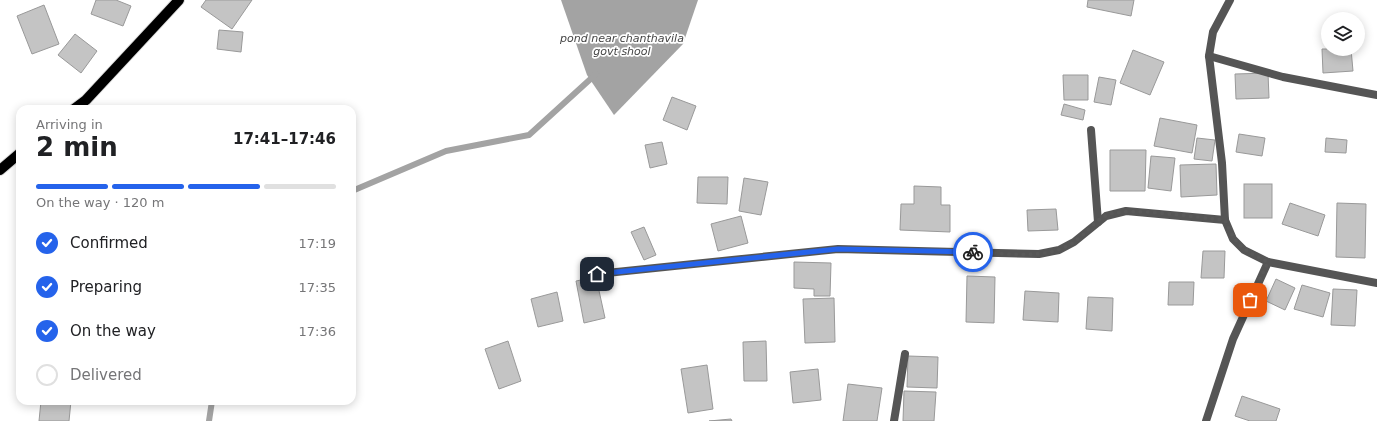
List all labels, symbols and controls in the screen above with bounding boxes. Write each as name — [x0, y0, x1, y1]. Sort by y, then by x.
map controls — [1321, 12, 1365, 56]
button: layers — [1321, 12, 1365, 56]
water label: pond near chanthavila govt shool — [559, 32, 684, 58]
text: Arriving in — [36, 117, 103, 132]
text: 17:41–17:46 — [233, 130, 336, 148]
text: 2 min — [36, 132, 118, 162]
text: On the way · 120 m — [36, 195, 164, 210]
icon: check — [36, 232, 58, 254]
courier — [953, 232, 993, 272]
text: Confirmed — [70, 234, 148, 252]
text: 17:19 — [299, 236, 336, 251]
icon: bike — [962, 241, 984, 263]
pin — [580, 257, 614, 291]
icon: home — [586, 263, 608, 285]
icon: check — [36, 276, 58, 298]
text: Preparing — [70, 278, 142, 296]
text: 17:35 — [299, 280, 336, 295]
pin — [1233, 283, 1267, 317]
icon: bag — [1239, 289, 1261, 311]
icon: check — [36, 320, 58, 342]
text: On the way — [70, 322, 156, 340]
text: 17:36 — [299, 324, 336, 339]
text: Delivered — [70, 366, 142, 384]

